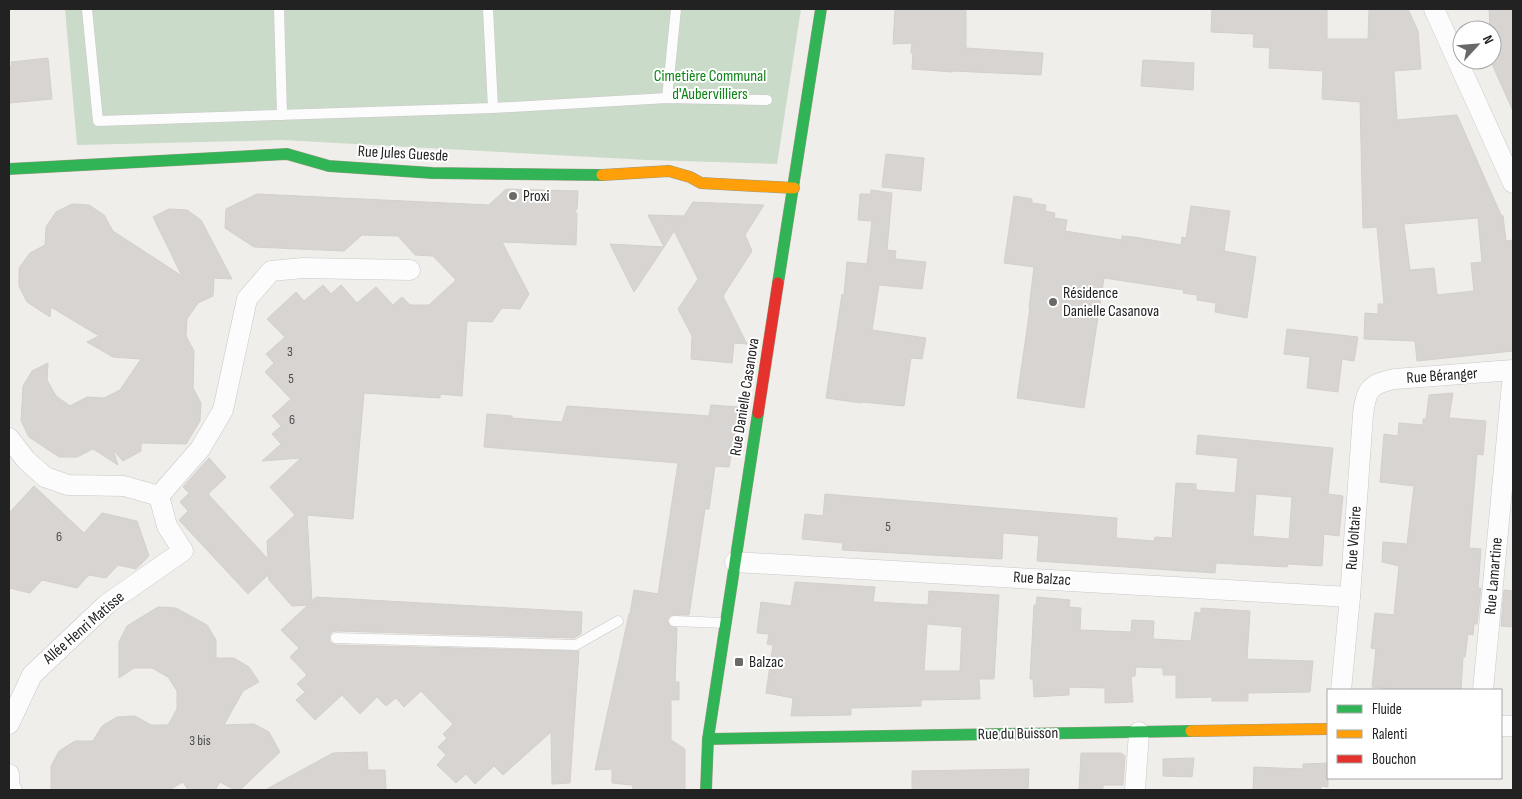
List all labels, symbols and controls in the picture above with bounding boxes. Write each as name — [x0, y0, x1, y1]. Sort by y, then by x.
north arrow — [1452, 20, 1502, 70]
text: N — [1479, 32, 1498, 47]
park label: Cimetière Communal d'Aubervilliers — [654, 67, 766, 104]
street label: Rue Jules Guesde — [357, 142, 449, 166]
place label: Proxi — [523, 187, 550, 206]
marker: Proxi — [507, 190, 519, 202]
place label: Résidence Danielle Casanova — [1063, 284, 1159, 321]
marker: Résidence Danielle Casanova — [1047, 296, 1059, 308]
street label: Rue Danielle Casanova — [726, 337, 764, 457]
house number: 3 — [287, 343, 293, 360]
street label: Rue Béranger — [1406, 364, 1479, 388]
house number: 5 — [288, 370, 294, 387]
house number: 6 — [289, 411, 295, 428]
street label: Rue Voltaire — [1342, 505, 1366, 571]
house number: 5 — [885, 518, 891, 535]
house number: 6 — [56, 528, 62, 545]
street label: Rue Lamartine — [1481, 537, 1507, 615]
street label: Rue Balzac — [1013, 568, 1071, 590]
street label: Allée Henri Matisse — [39, 588, 128, 669]
place label: Balzac — [749, 653, 784, 672]
marker: Balzac — [733, 656, 745, 668]
legend — [1327, 689, 1502, 779]
text: Fluide — [1372, 700, 1402, 719]
street label: Rue du Buisson — [978, 724, 1058, 744]
text: Ralenti — [1372, 725, 1407, 744]
house number: 3 bis — [189, 732, 211, 749]
text: Bouchon — [1372, 750, 1416, 769]

